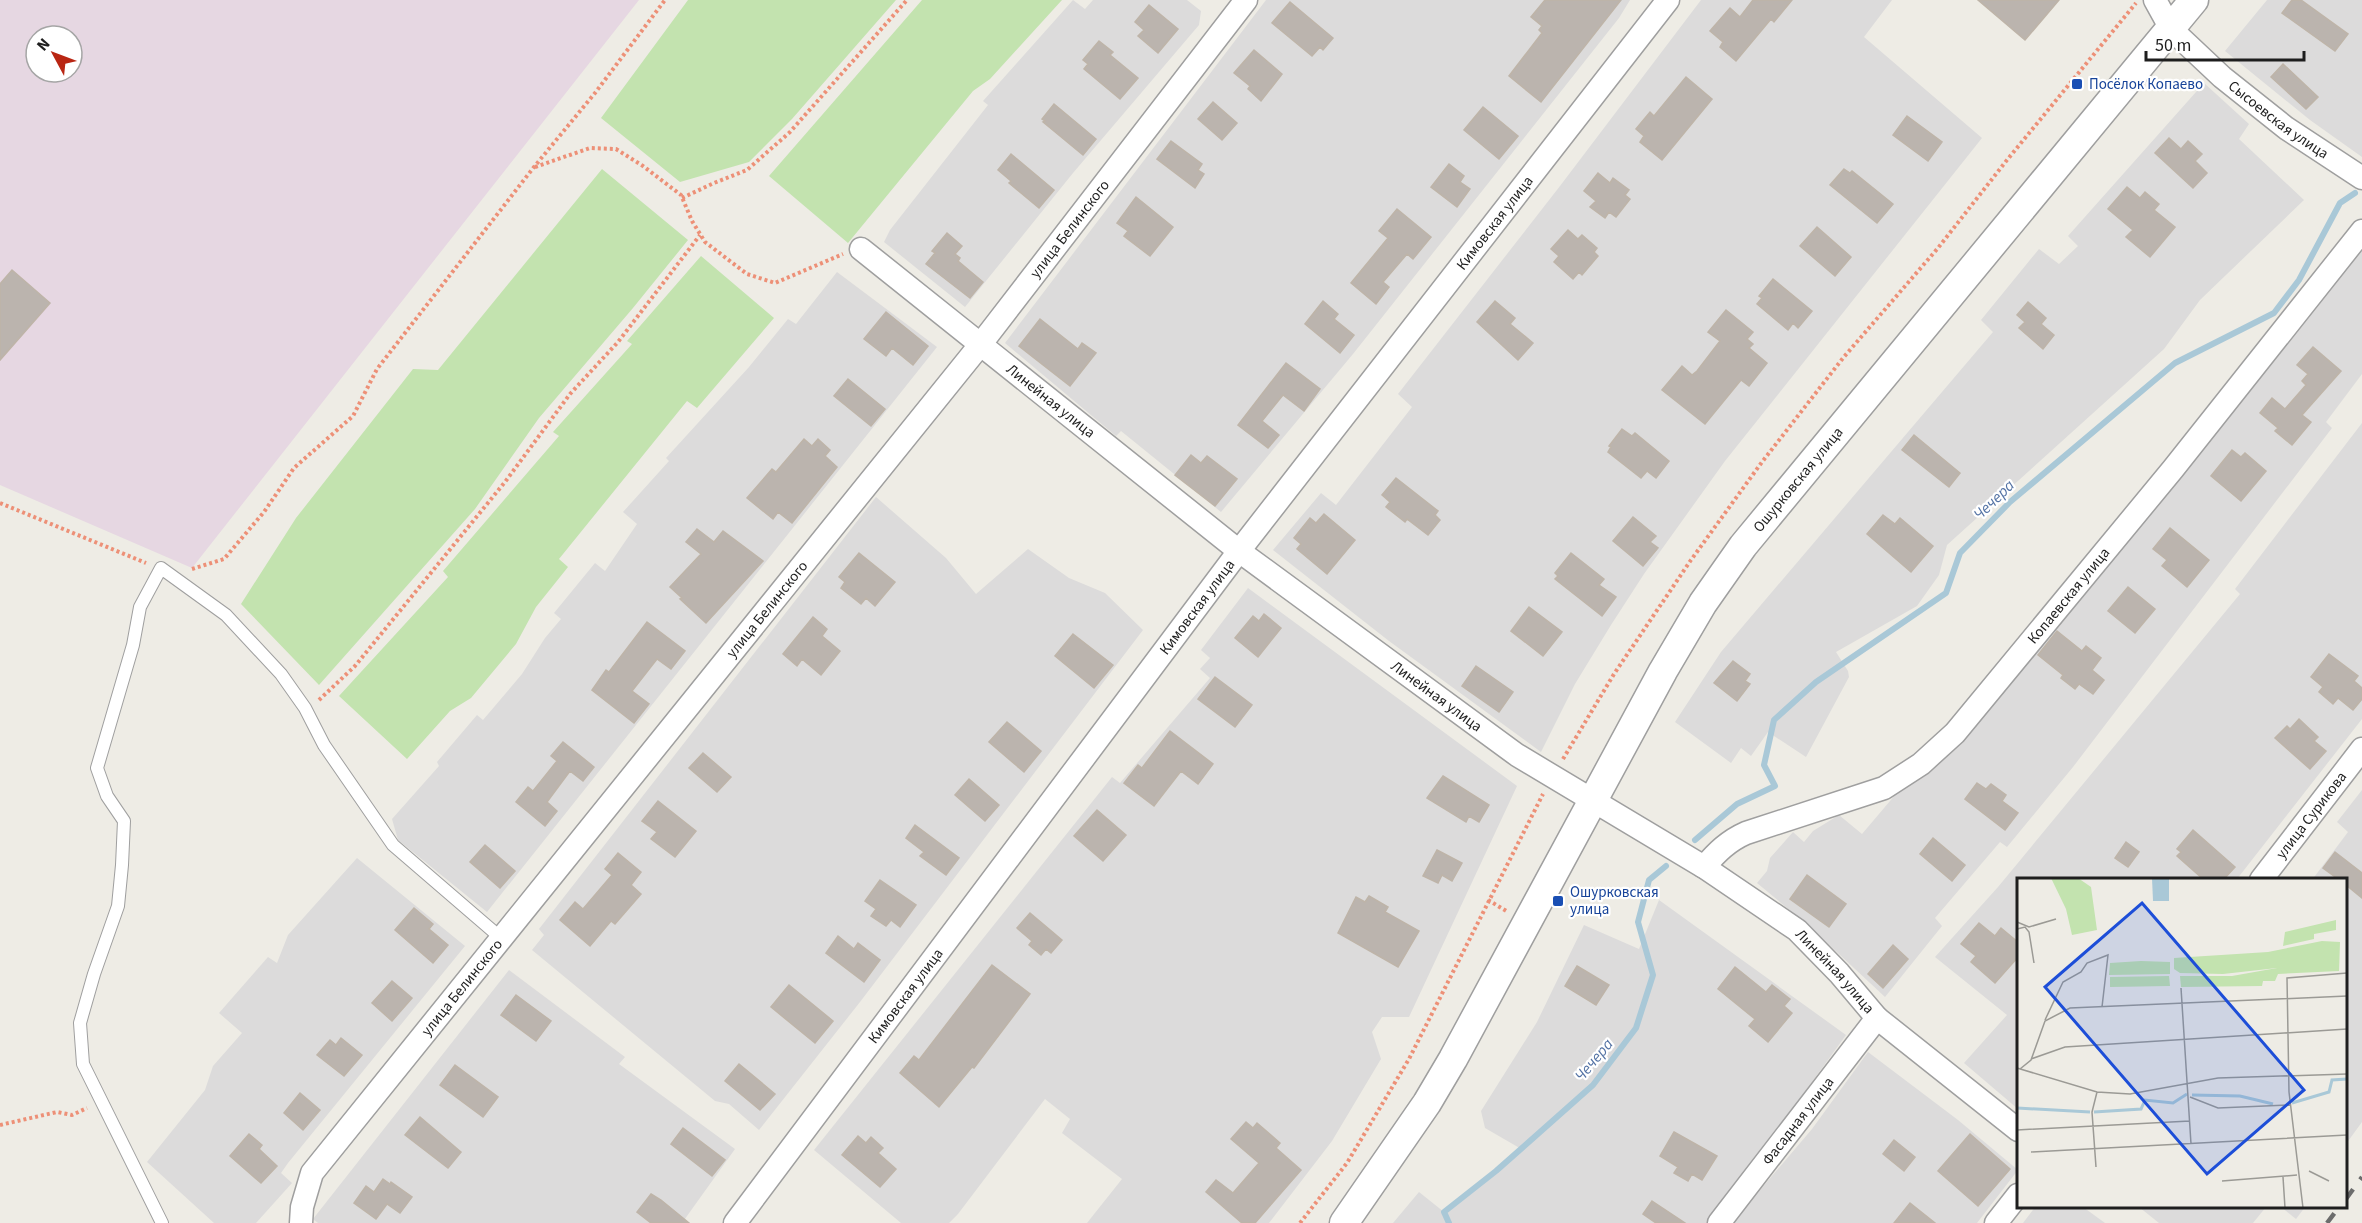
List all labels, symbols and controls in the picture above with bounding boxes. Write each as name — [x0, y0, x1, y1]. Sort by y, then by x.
north arrow — [24, 24, 84, 84]
scale bar — [2146, 24, 2304, 62]
text: 50 m — [2155, 33, 2191, 58]
text: N — [32, 34, 55, 56]
place label: Посёлок Копаево — [2089, 74, 2203, 95]
street label: Сысоевская улица — [2224, 75, 2333, 164]
marker: Посёлок Копаево — [2070, 77, 2084, 91]
street label: Кимовская улица — [1451, 171, 1538, 274]
street label: улица Белинского — [1025, 175, 1114, 282]
street label: Линейная улица — [1002, 359, 1100, 443]
street label: Ошурковская улица — [1748, 422, 1848, 537]
water label: Чечера — [1969, 475, 2020, 525]
street label: Копаевская улица — [2022, 543, 2115, 648]
street label: Кимовская улица — [1154, 555, 1240, 659]
street label: улица Белинского — [721, 556, 813, 662]
street label: Линейная улица — [1387, 656, 1487, 737]
street label: улица Сурикова — [2271, 767, 2351, 863]
inset map — [2017, 878, 2347, 1208]
place label: Ошурковская улица — [1570, 882, 1659, 920]
marker: Ошурковская улица — [1551, 894, 1565, 908]
street label: Линейная улица — [1791, 924, 1879, 1018]
street label: улица Белинского — [416, 934, 507, 1040]
street label: Кимовская улица — [863, 944, 948, 1048]
water label: Чечера — [1570, 1034, 1619, 1086]
street label: Фасадная улица — [1757, 1072, 1839, 1169]

